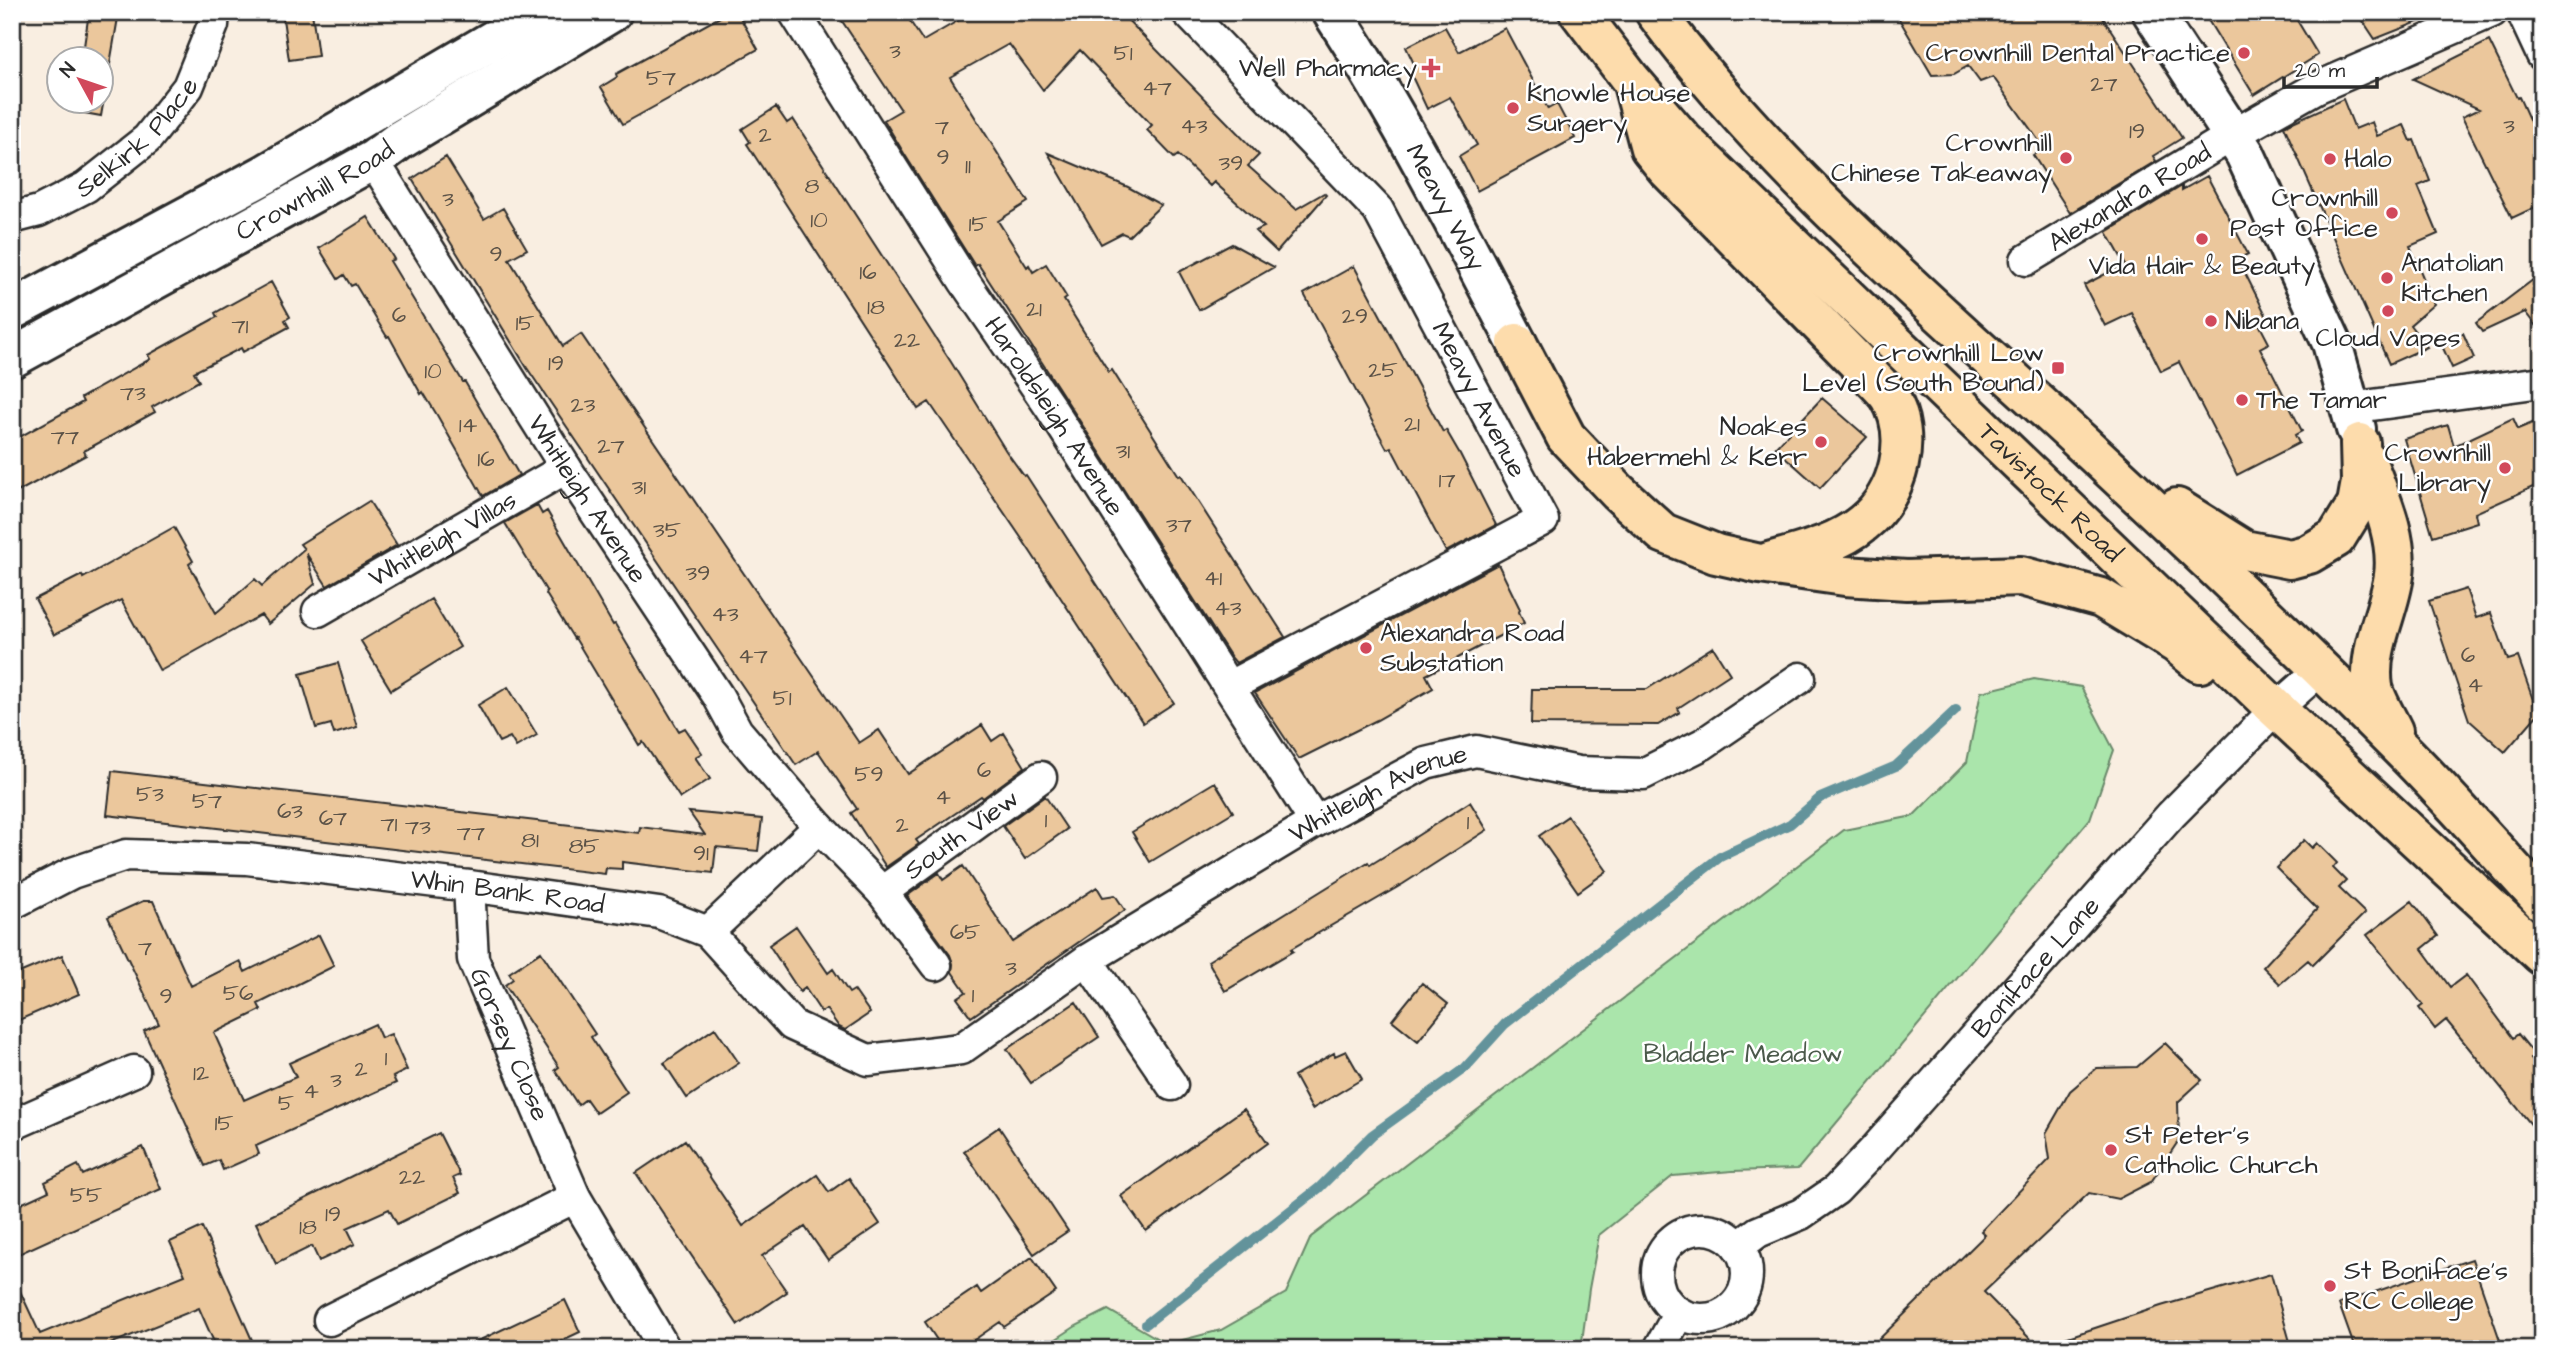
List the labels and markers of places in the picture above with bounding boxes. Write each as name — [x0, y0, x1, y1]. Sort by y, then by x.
place label: Crownhill Dental Practice — [1925, 35, 2230, 71]
marker: Crownhill Dental Practice — [2236, 45, 2252, 61]
place label: Well Pharmacy — [1239, 50, 1417, 88]
marker: Well Pharmacy — [1423, 60, 1439, 76]
place label: Knowle House Surgery — [1527, 75, 1691, 143]
marker: Knowle House Surgery — [1505, 100, 1521, 116]
place label: Crownhill Chinese Takeaway — [1831, 125, 2052, 193]
place label: Halo — [2344, 141, 2392, 177]
marker: Crownhill Chinese Takeaway — [2058, 150, 2074, 166]
marker: Halo — [2322, 151, 2338, 167]
place label: Crownhill Post Office — [2230, 180, 2378, 246]
marker: Crownhill Post Office — [2384, 205, 2400, 221]
marker: Vida Hair & Beauty — [2194, 231, 2210, 247]
place label: Anatolian Kitchen — [2401, 245, 2503, 311]
place label: Vida Hair & Beauty — [2089, 248, 2315, 286]
marker: Anatolian Kitchen — [2379, 270, 2395, 286]
place label: Nibana — [2225, 303, 2299, 339]
marker: Cloud Vapes — [2380, 303, 2396, 319]
marker: Nibana — [2203, 313, 2219, 329]
place label: Cloud Vapes — [2315, 320, 2461, 356]
place label: Crownhill Low Level (South Bound) — [1802, 335, 2044, 401]
marker: Crownhill Low Level (South Bound) — [2050, 360, 2066, 376]
place label: The Tamar — [2256, 382, 2387, 418]
marker: The Tamar — [2234, 392, 2250, 408]
place label: Noakes Habermehl & Kerr — [1587, 409, 1807, 475]
marker: Noakes Habermehl & Kerr — [1813, 434, 1829, 450]
place label: Crownhill Library — [2385, 435, 2491, 503]
marker: Crownhill Library — [2497, 460, 2513, 476]
place label: Alexandra Road Substation — [1380, 615, 1564, 681]
marker: Alexandra Road Substation — [1358, 640, 1374, 656]
place label: St Peter's Catholic Church — [2125, 1117, 2318, 1183]
marker: St Peter's Catholic Church — [2103, 1142, 2119, 1158]
place label: St Boniface's RC College — [2344, 1253, 2508, 1321]
marker: St Boniface's RC College — [2322, 1278, 2338, 1294]

